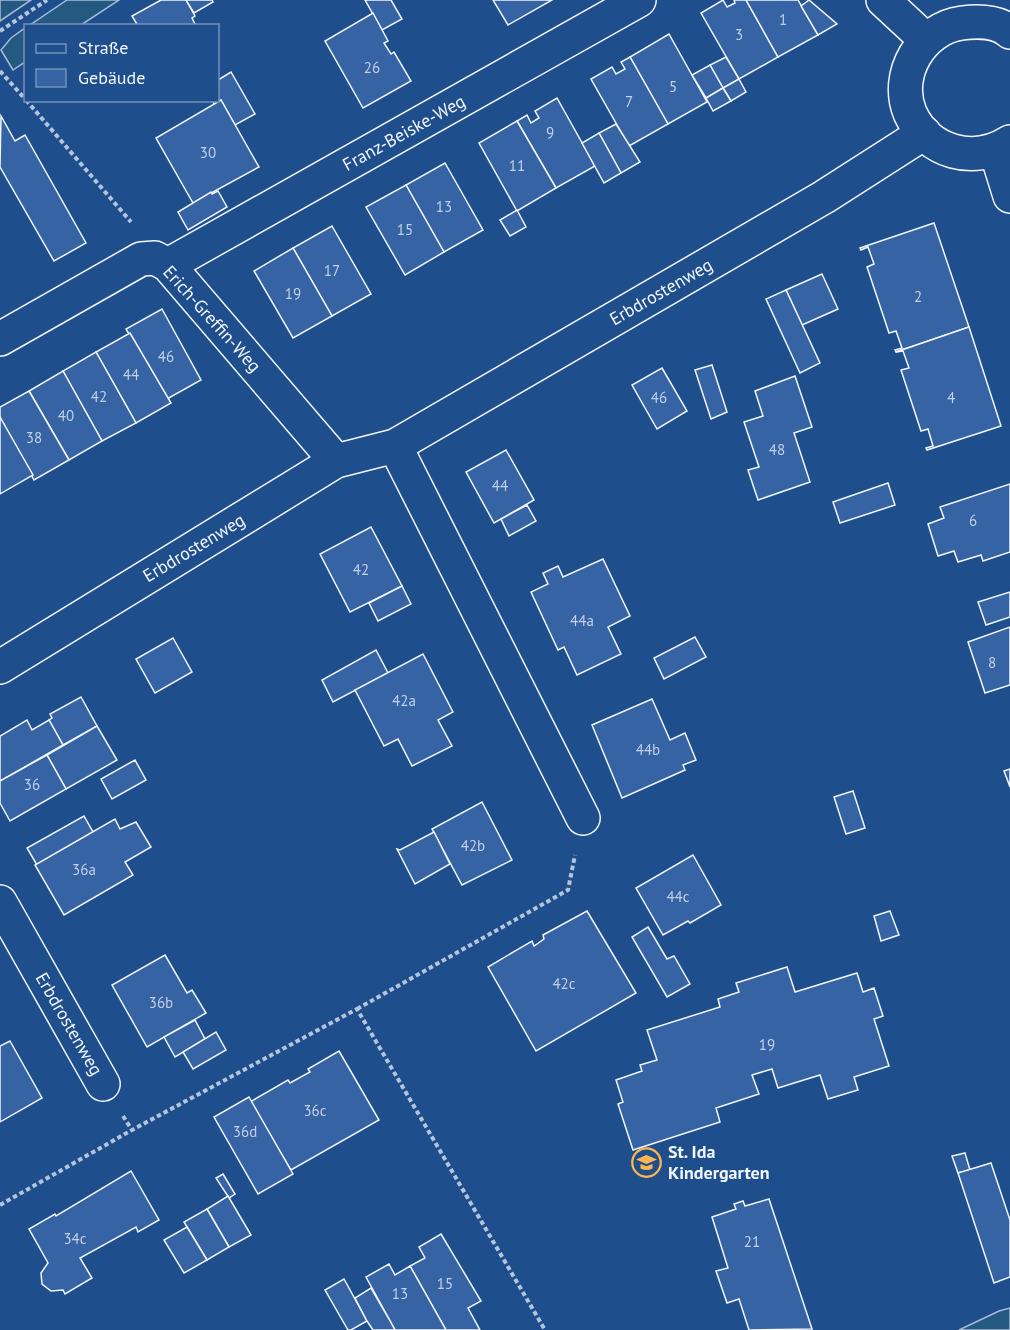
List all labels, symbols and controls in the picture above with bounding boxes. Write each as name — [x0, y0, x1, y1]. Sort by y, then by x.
house number: 1 — [779, 10, 787, 29]
legend — [24, 24, 219, 102]
house number: 3 — [735, 25, 743, 44]
text: Straße — [78, 36, 129, 59]
house number: 26 — [364, 58, 380, 77]
text: Gebäude — [78, 66, 145, 89]
house number: 5 — [669, 77, 677, 96]
street label: Franz-Beiske-Weg — [338, 89, 469, 176]
house number: 7 — [625, 92, 633, 111]
house number: 9 — [546, 123, 554, 142]
house number: 30 — [200, 143, 216, 162]
house number: 11 — [509, 156, 525, 175]
house number: 13 — [436, 197, 452, 216]
house number: 15 — [397, 220, 413, 239]
street label: Erbdrostenweg — [605, 253, 716, 330]
street label: Erich-Greffin-Weg — [158, 260, 266, 377]
house number: 17 — [324, 261, 340, 280]
house number: 19 — [285, 284, 301, 303]
house number: 2 — [914, 287, 922, 306]
house number: 46 — [158, 347, 174, 366]
house number: 44 — [123, 365, 139, 384]
house number: 42 — [91, 387, 107, 406]
house number: 46 — [651, 388, 667, 407]
house number: 4 — [947, 388, 955, 407]
house number: 40 — [58, 406, 74, 425]
house number: 38 — [26, 428, 42, 447]
house number: 48 — [769, 440, 785, 459]
house number: 44 — [492, 476, 508, 495]
street label: Erbdrostenweg — [139, 508, 249, 587]
house number: 6 — [969, 511, 977, 530]
house number: 42 — [353, 560, 369, 579]
house number: 44a — [570, 611, 594, 630]
house number: 8 — [988, 653, 996, 672]
house number: 42a — [392, 691, 416, 710]
house number: 44b — [636, 740, 660, 759]
house number: 36 — [24, 775, 40, 794]
house number: 42b — [461, 836, 485, 855]
house number: 36a — [72, 860, 96, 879]
house number: 44c — [666, 887, 690, 906]
street label: Erbdrostenweg — [31, 968, 108, 1079]
house number: 42c — [552, 974, 576, 993]
house number: 36b — [149, 993, 173, 1012]
house number: 19 — [759, 1035, 775, 1054]
house number: 36c — [303, 1101, 327, 1120]
house number: 36d — [233, 1122, 257, 1141]
place label: St. Ida Kindergarten — [668, 1140, 770, 1184]
school or university icon: St. Ida Kindergarten — [631, 1146, 663, 1178]
house number: 34c — [63, 1229, 87, 1248]
house number: 21 — [744, 1232, 760, 1251]
house number: 15 — [437, 1274, 453, 1293]
house number: 13 — [392, 1284, 408, 1303]

